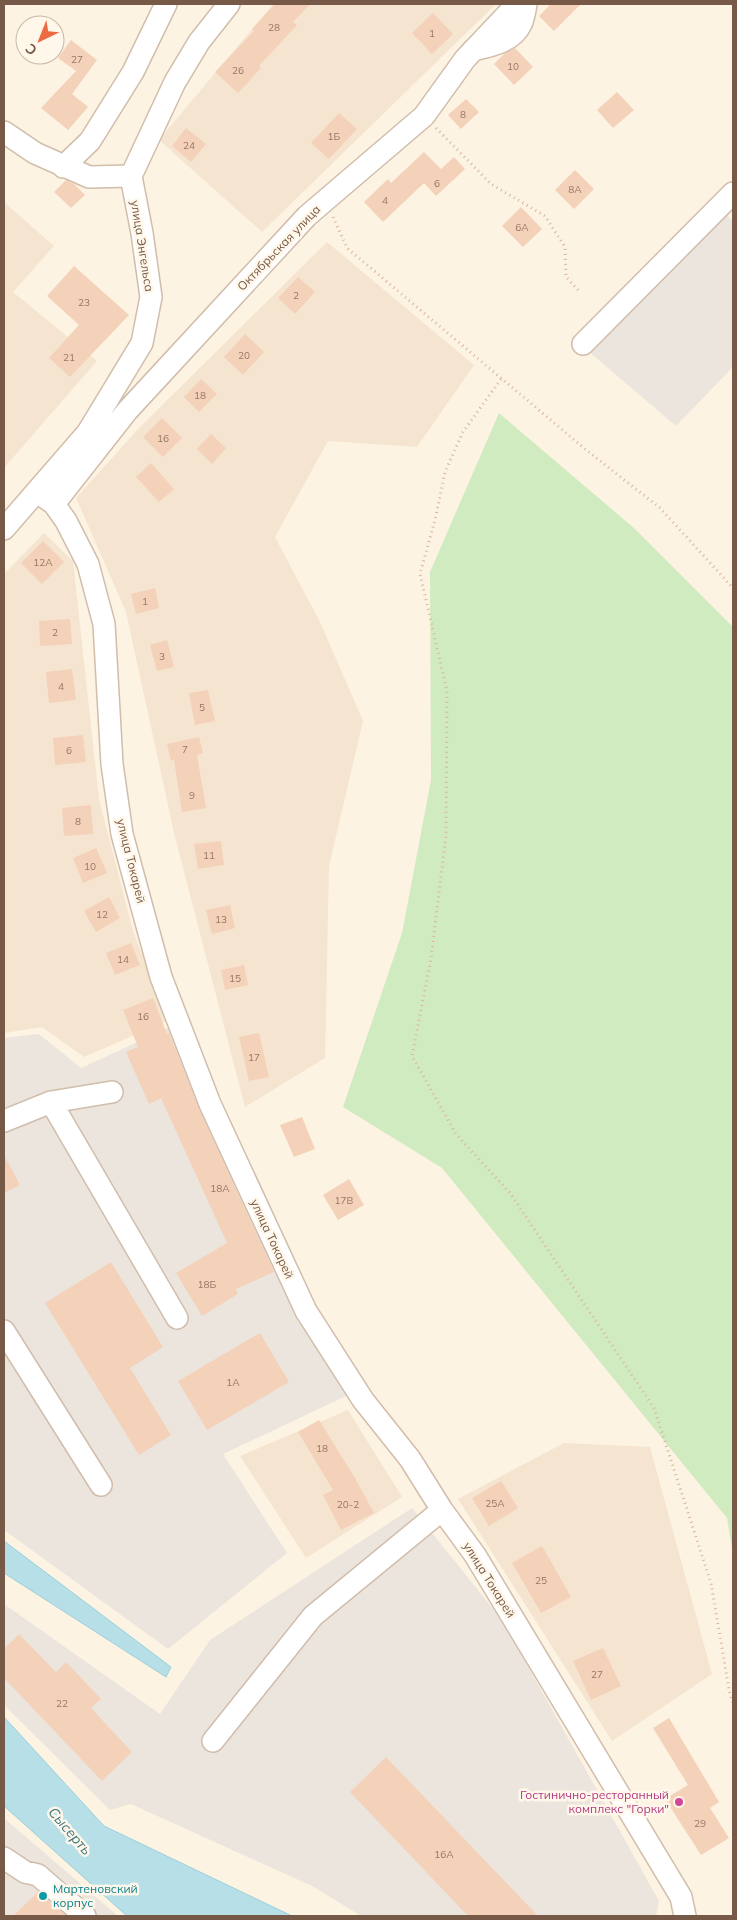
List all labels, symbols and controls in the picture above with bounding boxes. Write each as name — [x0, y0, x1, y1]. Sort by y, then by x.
north arrow — [15, 15, 65, 65]
house number: 28 — [268, 21, 280, 34]
house number: 1 — [429, 27, 435, 40]
text: С — [21, 40, 41, 59]
house number: 27 — [71, 53, 83, 66]
house number: 10 — [507, 60, 519, 73]
house number: 26 — [232, 64, 244, 77]
house number: 8 — [460, 108, 466, 121]
house number: 1Б — [328, 130, 341, 143]
house number: 24 — [183, 139, 195, 152]
house number: 6 — [434, 177, 440, 190]
house number: 8А — [568, 183, 582, 196]
house number: 4 — [382, 194, 388, 207]
street label: улица Энгельса — [128, 199, 157, 293]
street label: Октябрьская улица — [234, 202, 323, 294]
house number: 6А — [515, 221, 529, 234]
house number: 2 — [293, 289, 299, 302]
house number: 23 — [78, 296, 90, 309]
house number: 20 — [238, 349, 250, 362]
house number: 21 — [63, 351, 75, 364]
house number: 18 — [194, 389, 206, 402]
house number: 16 — [157, 432, 169, 445]
house number: 12А — [33, 556, 53, 569]
house number: 1 — [142, 595, 148, 608]
house number: 2 — [52, 626, 58, 639]
house number: 3 — [159, 650, 165, 663]
house number: 4 — [58, 680, 64, 693]
house number: 5 — [199, 701, 205, 714]
house number: 7 — [182, 743, 188, 756]
house number: 6 — [66, 744, 72, 757]
house number: 9 — [189, 789, 195, 802]
house number: 8 — [75, 815, 81, 828]
street label: улица Токарей — [114, 817, 149, 905]
house number: 11 — [203, 849, 215, 862]
house number: 10 — [84, 860, 96, 873]
house number: 12 — [96, 908, 108, 921]
house number: 13 — [215, 913, 227, 926]
house number: 14 — [117, 953, 129, 966]
house number: 15 — [229, 972, 241, 985]
house number: 16 — [137, 1010, 149, 1023]
house number: 17 — [248, 1051, 260, 1064]
house number: 18А — [210, 1182, 230, 1195]
house number: 17В — [335, 1194, 354, 1207]
street label: улица Токарей — [247, 1197, 297, 1281]
house number: 18Б — [198, 1278, 217, 1291]
house number: 1А — [226, 1376, 240, 1389]
house number: 18 — [316, 1442, 328, 1455]
house number: 25А — [485, 1497, 505, 1510]
house number: 20-2 — [337, 1498, 359, 1511]
street label: улица Токарей — [460, 1539, 519, 1620]
house number: 25 — [535, 1574, 547, 1587]
house number: 27 — [591, 1668, 603, 1681]
house number: 22 — [56, 1697, 68, 1710]
place label: Гостинично-ресторанный комплекс "Горки" — [520, 1787, 669, 1816]
marker: Гостинично-ресторанный комплекс "Горки" — [673, 1796, 685, 1808]
water label: Сысерть — [44, 1803, 96, 1859]
house number: 29 — [694, 1817, 706, 1830]
house number: 16А — [434, 1848, 454, 1861]
place label: Мартеновский корпус — [53, 1881, 138, 1910]
marker: Мартеновский корпус — [37, 1890, 49, 1902]

